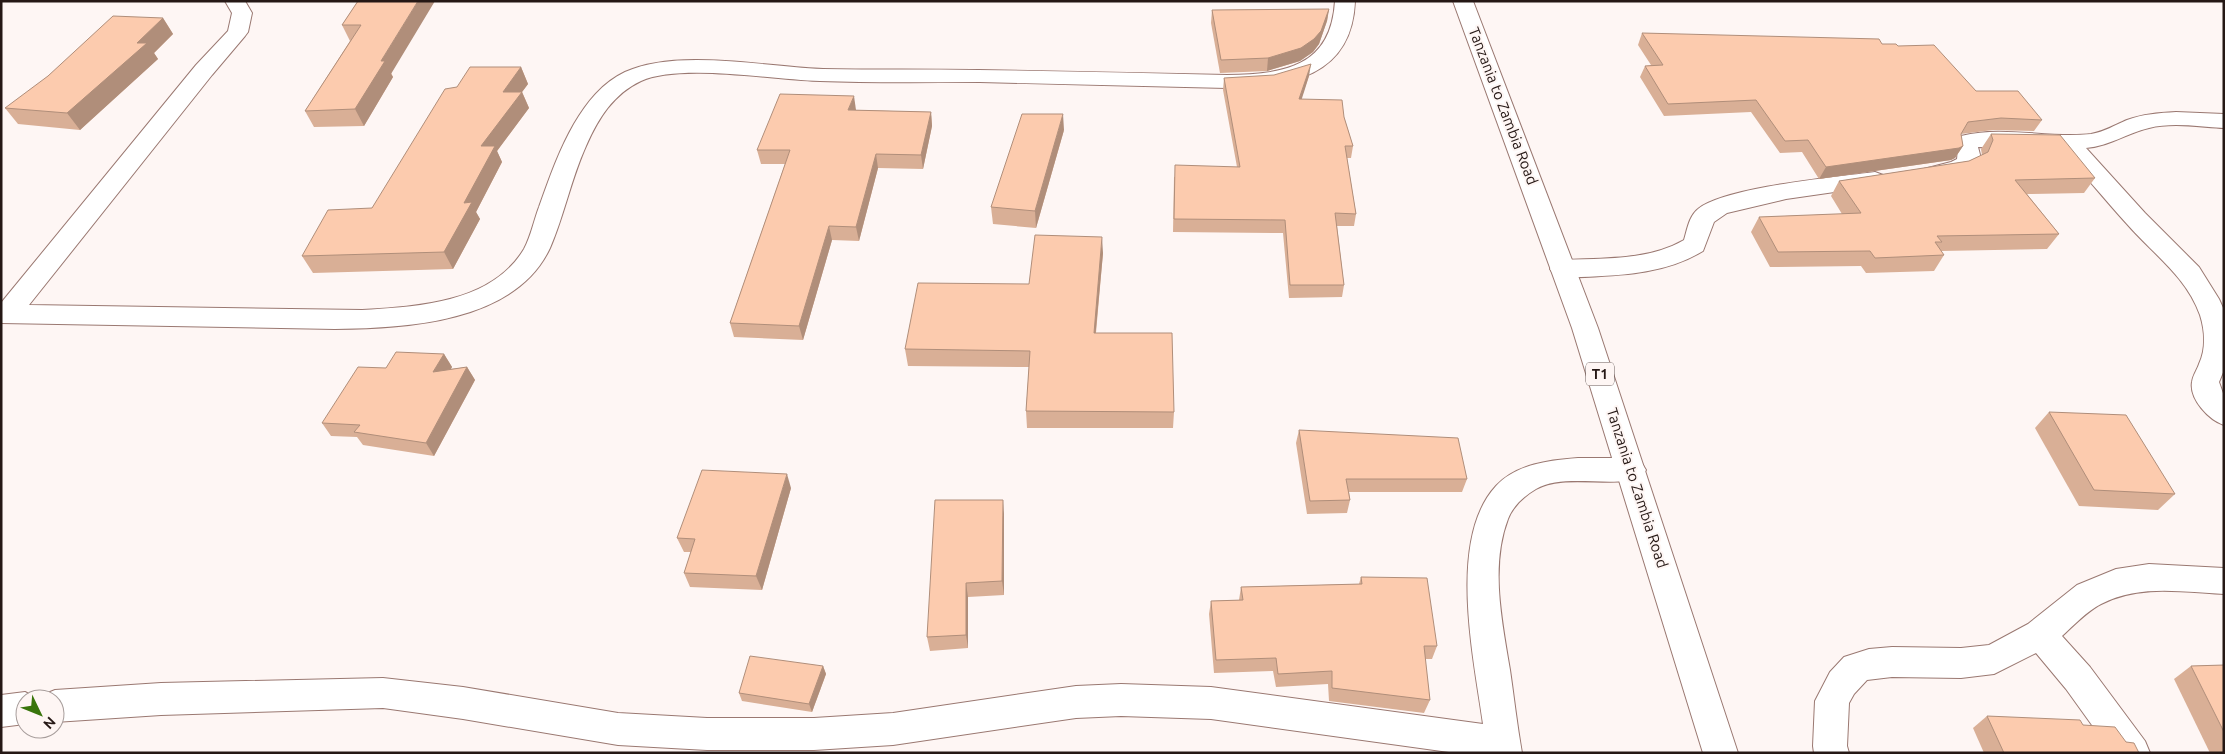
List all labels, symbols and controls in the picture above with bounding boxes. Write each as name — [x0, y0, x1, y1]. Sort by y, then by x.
street label: Tanzania to Zambia Road — [1466, 25, 1541, 187]
road number: T1 — [1586, 362, 1614, 386]
street label: Tanzania to Zambia Road — [1604, 406, 1671, 570]
north arrow — [15, 689, 65, 739]
text: N — [40, 714, 59, 732]

